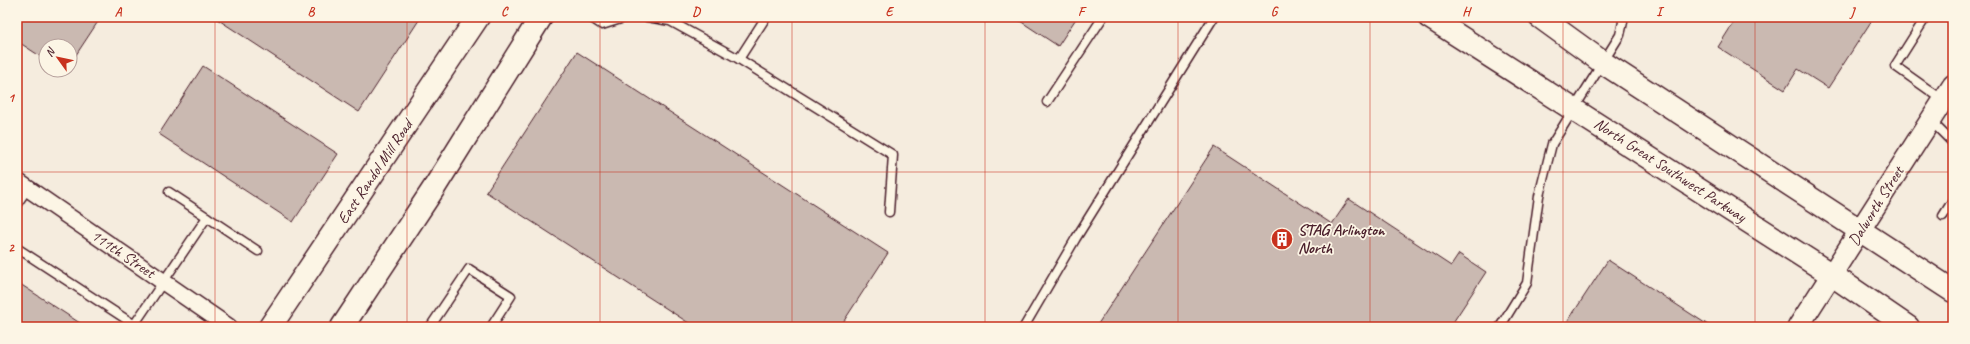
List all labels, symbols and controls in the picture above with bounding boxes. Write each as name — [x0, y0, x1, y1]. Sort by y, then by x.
text: A — [115, 4, 123, 20]
text: B — [308, 4, 316, 20]
text: C — [501, 4, 509, 20]
text: D — [692, 4, 701, 20]
text: E — [886, 4, 895, 20]
text: F — [1078, 4, 1087, 20]
text: G — [1271, 4, 1279, 20]
text: H — [1462, 4, 1472, 20]
text: I — [1656, 4, 1665, 20]
text: J — [1849, 4, 1856, 20]
north arrow — [38, 38, 78, 78]
text: N — [42, 44, 59, 59]
text: 1 — [8, 90, 16, 106]
street label: North Great Southwest Parkway — [1590, 113, 1751, 227]
street label: East Randol Mill Road — [333, 114, 419, 228]
street label: Dalworth Street — [1844, 161, 1909, 249]
place label: STAG Arlington North — [1298, 220, 1386, 258]
street label: 111th Street — [87, 225, 160, 284]
building icon: STAG Arlington North — [1269, 226, 1295, 252]
text: 2 — [8, 240, 15, 256]

